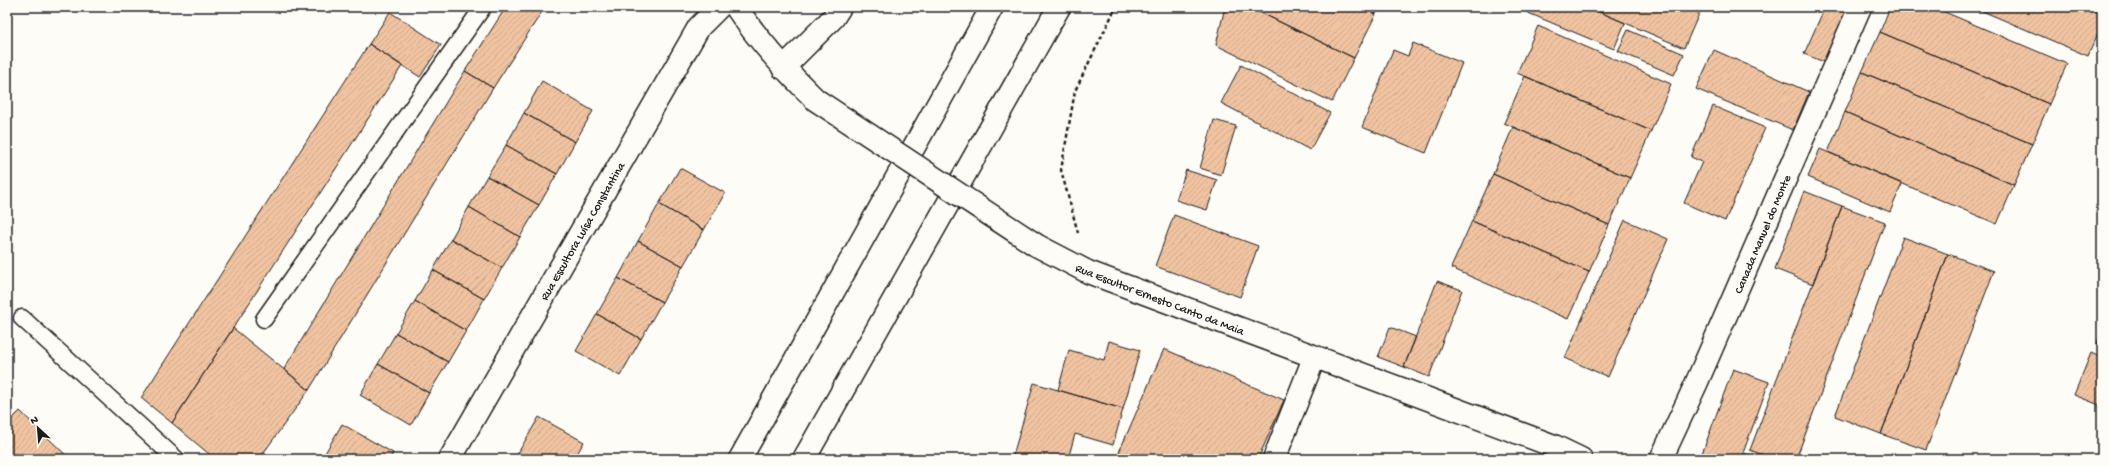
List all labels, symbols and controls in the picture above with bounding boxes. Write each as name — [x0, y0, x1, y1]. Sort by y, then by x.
street label: Rua Escultora Luísa Constantina — [538, 160, 629, 304]
street label: Canada Manuel do Monte — [1732, 173, 1796, 296]
street label: Rua Escultor Ernesto Canto da Maia — [1073, 262, 1246, 340]
north arrow — [18, 408, 58, 448]
text: N — [29, 414, 40, 428]

